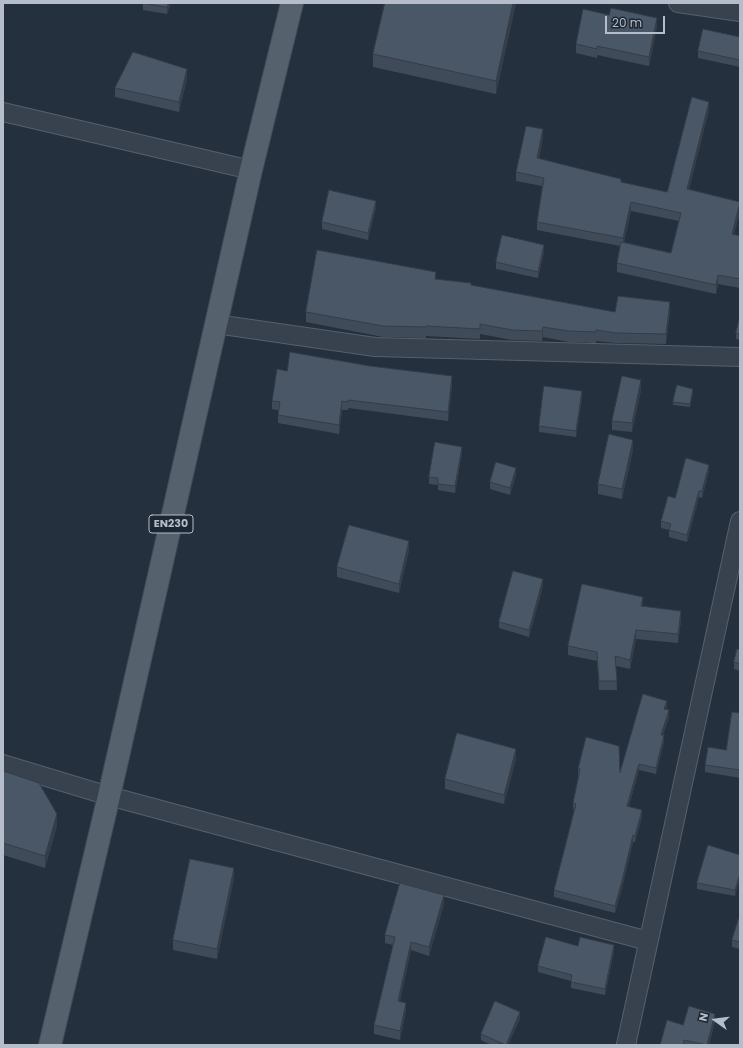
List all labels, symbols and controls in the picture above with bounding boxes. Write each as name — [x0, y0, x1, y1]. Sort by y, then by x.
scale bar — [607, 8, 667, 34]
text: 20 m — [612, 14, 642, 31]
road number: EN230 — [149, 515, 193, 533]
north arrow — [695, 1000, 735, 1040]
text: N — [695, 1011, 712, 1023]

